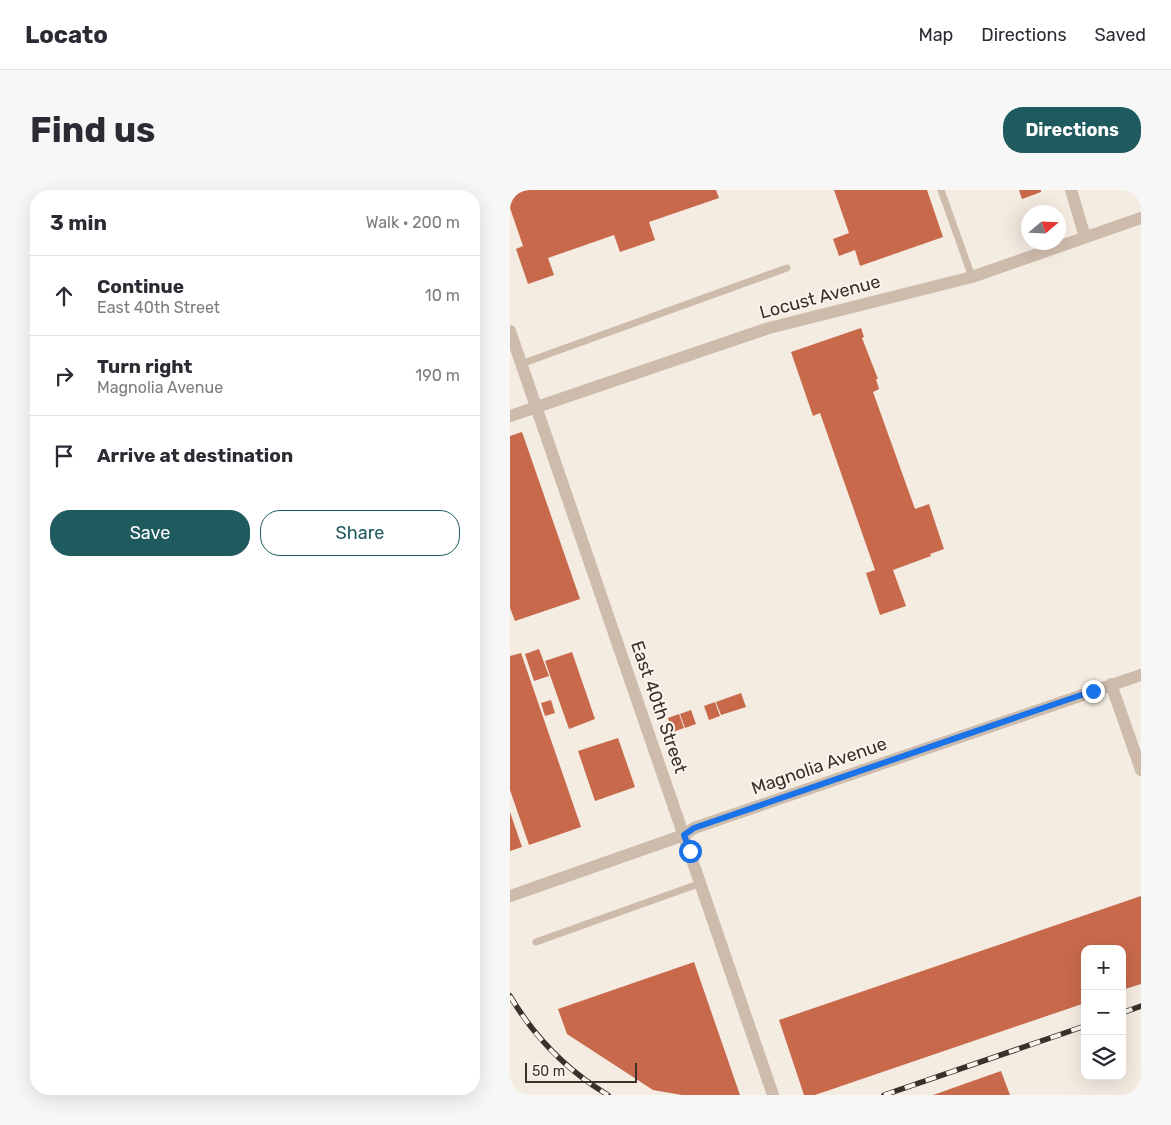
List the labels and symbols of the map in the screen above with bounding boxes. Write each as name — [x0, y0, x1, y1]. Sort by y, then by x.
north arrow — [1021, 205, 1066, 250]
street label: Locust Avenue — [757, 270, 883, 324]
street label: East 40th Street — [626, 638, 692, 776]
route end — [1082, 680, 1105, 703]
street label: Magnolia Avenue — [748, 733, 890, 799]
route start — [679, 840, 702, 863]
scale bar — [525, 1060, 638, 1083]

